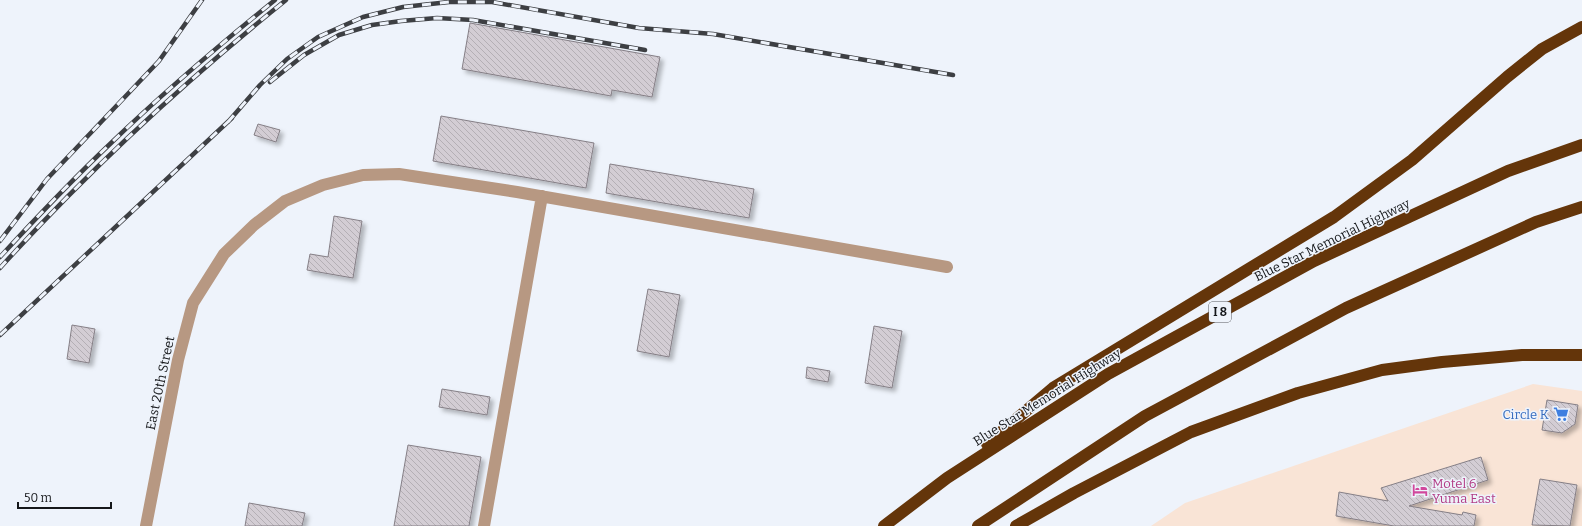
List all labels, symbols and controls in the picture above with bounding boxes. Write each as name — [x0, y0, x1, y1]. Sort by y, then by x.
street label: Blue Star Memorial Highway — [1252, 196, 1412, 284]
road number: I 8 — [1209, 302, 1231, 322]
street label: East 20th Street — [143, 334, 177, 431]
street label: Blue Star Memorial Highway — [970, 345, 1124, 449]
supermarket icon: Circle K — [1552, 405, 1570, 423]
place label: Circle K — [1503, 407, 1550, 422]
place label: Motel 6 Yuma East — [1432, 476, 1496, 506]
hotel icon: Motel 6 Yuma East — [1411, 481, 1429, 499]
scale bar — [18, 484, 111, 510]
text: 50 m — [24, 491, 53, 505]

